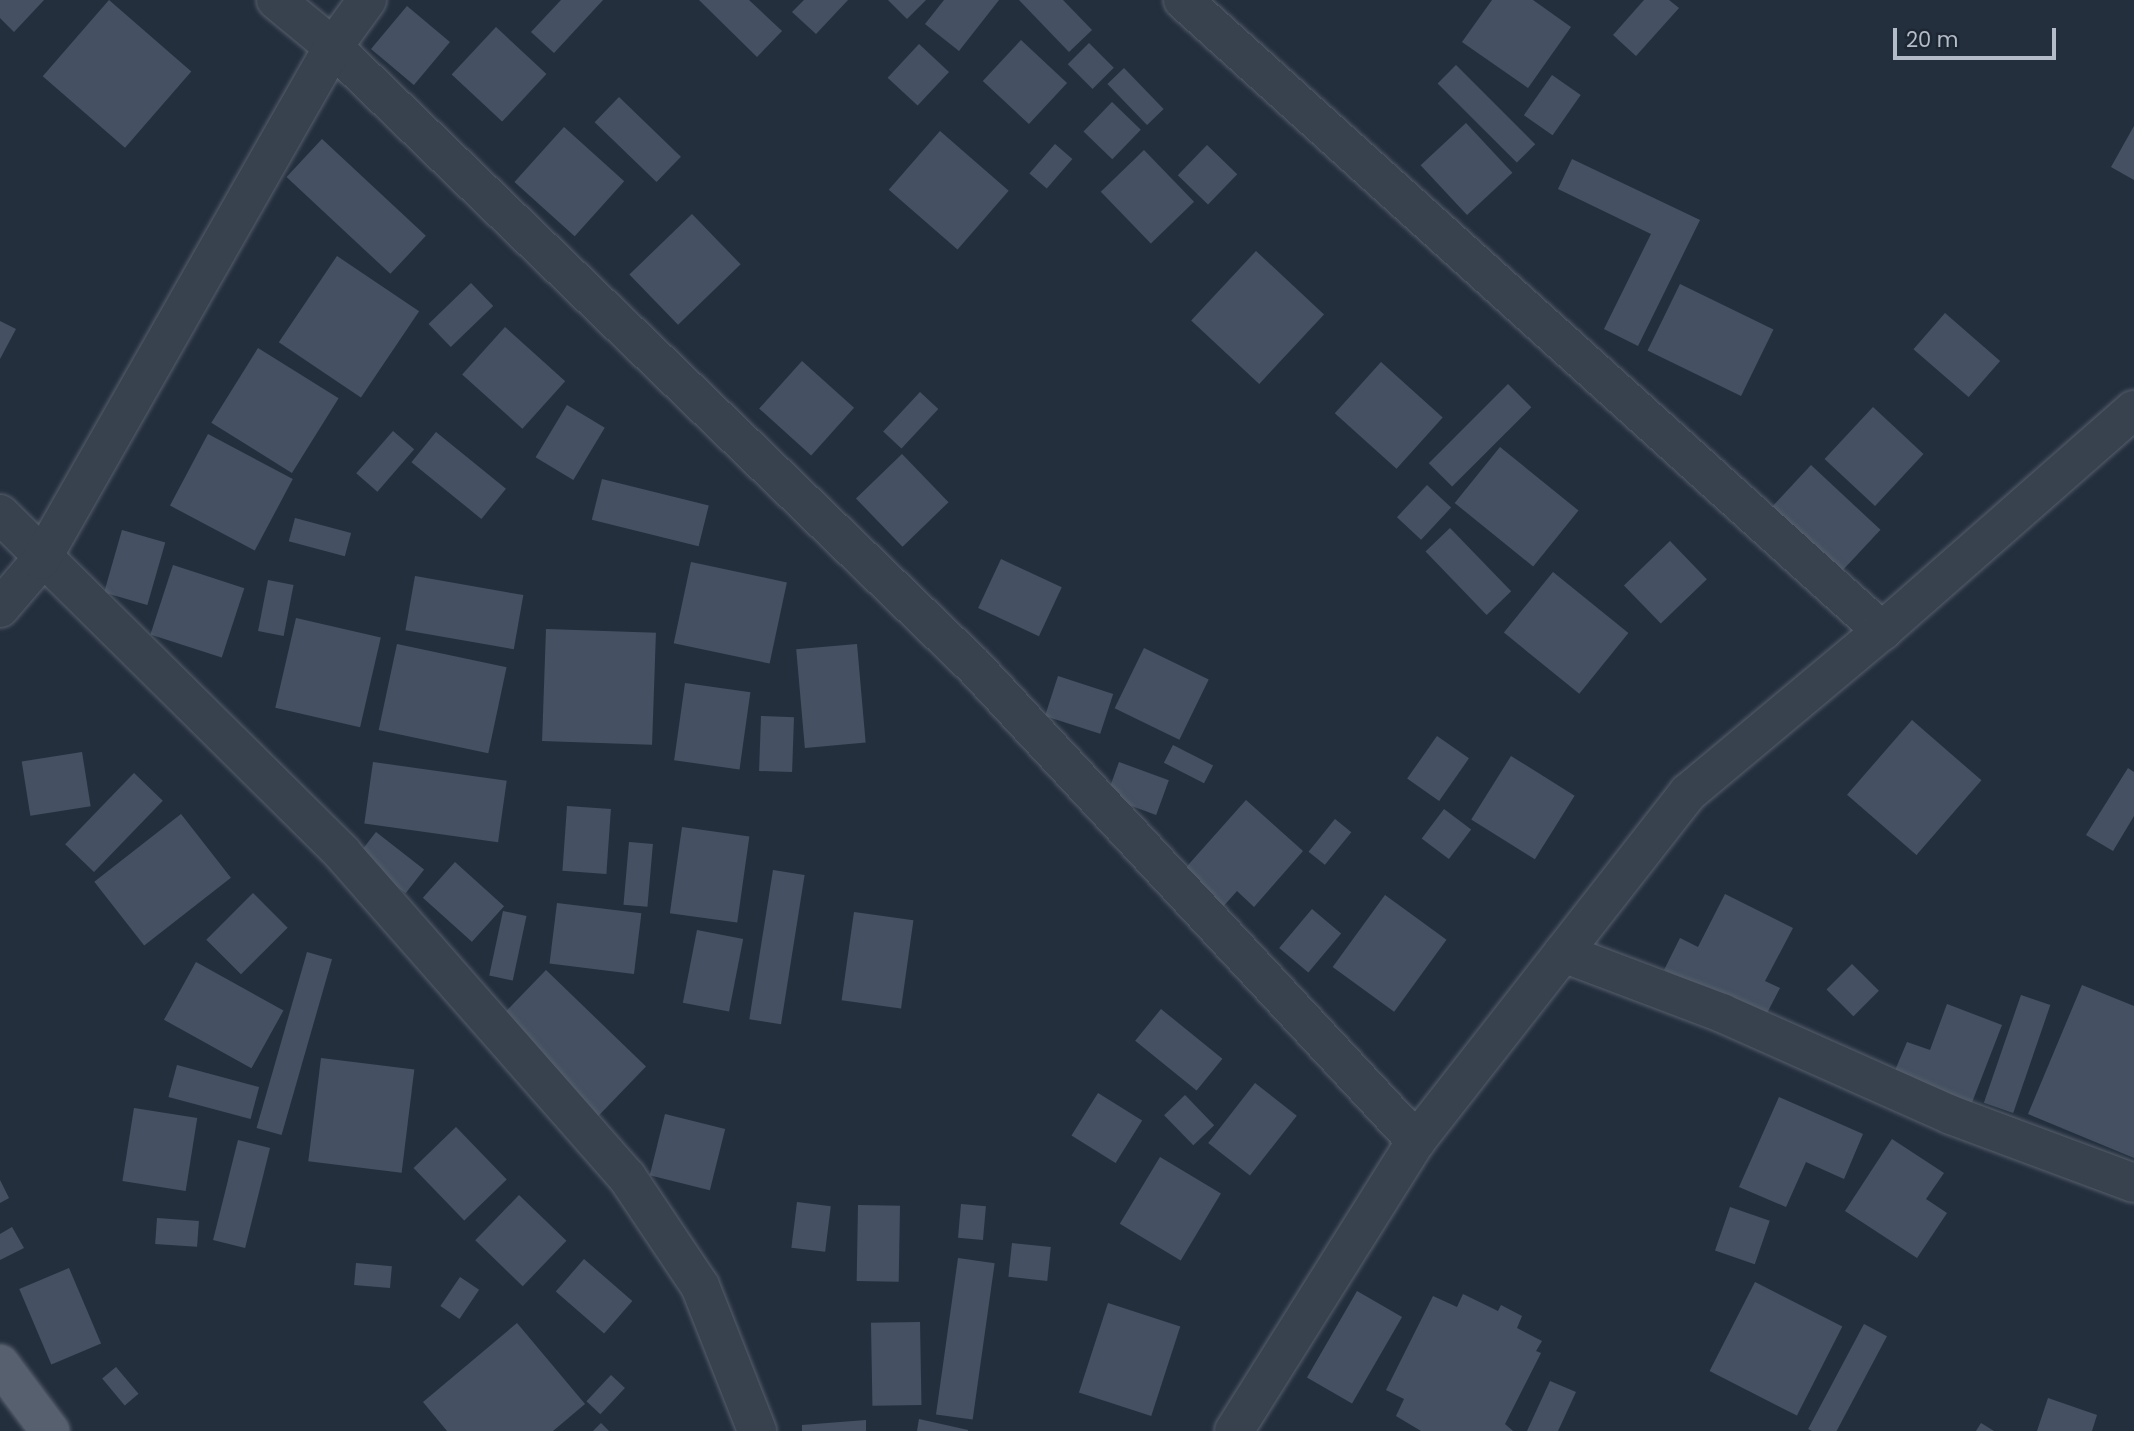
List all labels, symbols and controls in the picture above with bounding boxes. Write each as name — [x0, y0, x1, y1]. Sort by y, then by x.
scale bar — [1896, 14, 2059, 58]
text: 20 m — [1906, 25, 1959, 54]

